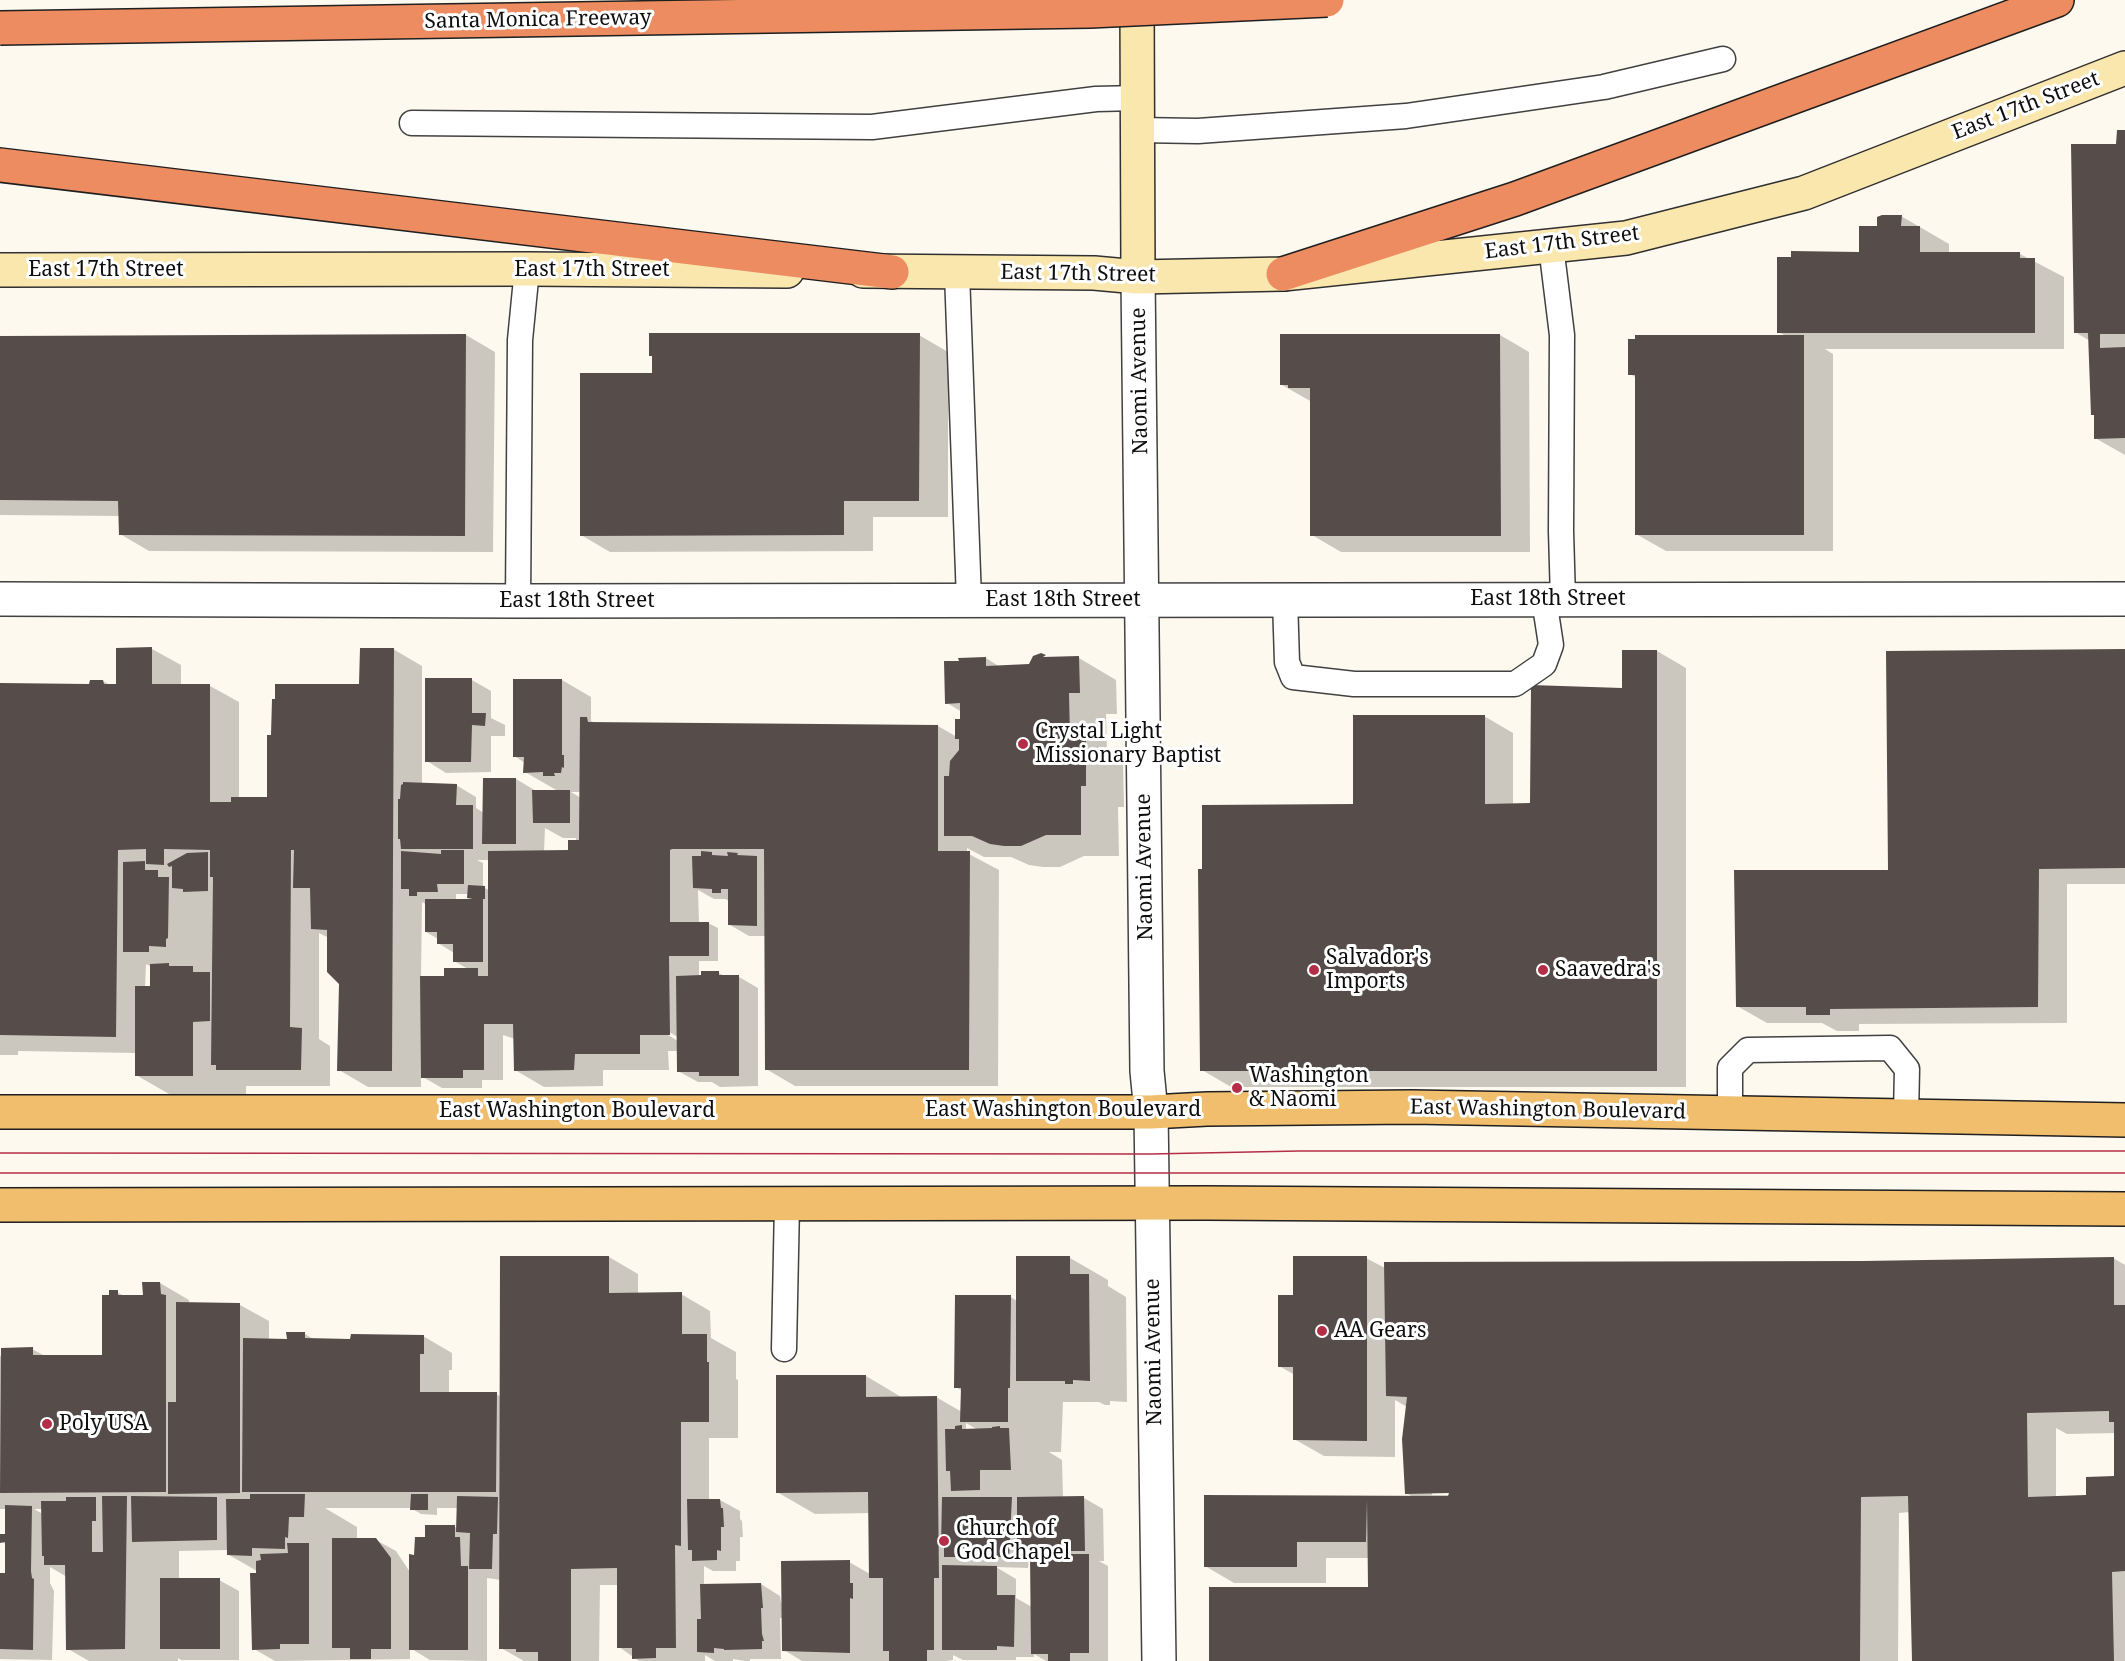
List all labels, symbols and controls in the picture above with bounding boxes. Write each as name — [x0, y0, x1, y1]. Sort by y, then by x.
street label: Santa Monica Freeway — [424, 5, 652, 35]
street label: East 17th Street — [1949, 66, 2103, 146]
street label: East 17th Street — [1483, 221, 1641, 265]
street label: East 17th Street — [28, 257, 184, 283]
street label: East 17th Street — [514, 257, 670, 283]
street label: East 17th Street — [1000, 260, 1156, 288]
street label: Naomi Avenue — [1126, 307, 1154, 455]
street label: East 18th Street — [1470, 586, 1626, 612]
street label: East 18th Street — [985, 587, 1141, 613]
street label: East 18th Street — [499, 588, 655, 614]
place label: Crystal Light Missionary Baptist — [1035, 719, 1221, 769]
marker: Crystal Light Missionary Baptist — [1016, 737, 1030, 751]
street label: Naomi Avenue — [1131, 793, 1159, 941]
place label: Salvador's Imports — [1326, 945, 1429, 995]
place label: Saavedra's — [1555, 957, 1661, 983]
marker: Salvador's Imports — [1307, 963, 1321, 977]
marker: Saavedra's — [1536, 963, 1550, 977]
place label: Washington & Naomi — [1249, 1063, 1369, 1113]
marker: Washington & Naomi — [1230, 1081, 1244, 1095]
street label: East Washington Boulevard — [1410, 1095, 1686, 1125]
street label: East Washington Boulevard — [925, 1097, 1201, 1123]
street label: East Washington Boulevard — [439, 1098, 715, 1124]
street label: Naomi Avenue — [1140, 1278, 1168, 1426]
place label: AA Gears — [1334, 1318, 1426, 1344]
marker: AA Gears — [1315, 1324, 1329, 1338]
place label: Poly USA — [59, 1411, 149, 1437]
marker: Poly USA — [40, 1417, 54, 1431]
place label: Church of God Chapel — [956, 1516, 1070, 1566]
marker: Church of God Chapel — [937, 1534, 951, 1548]

